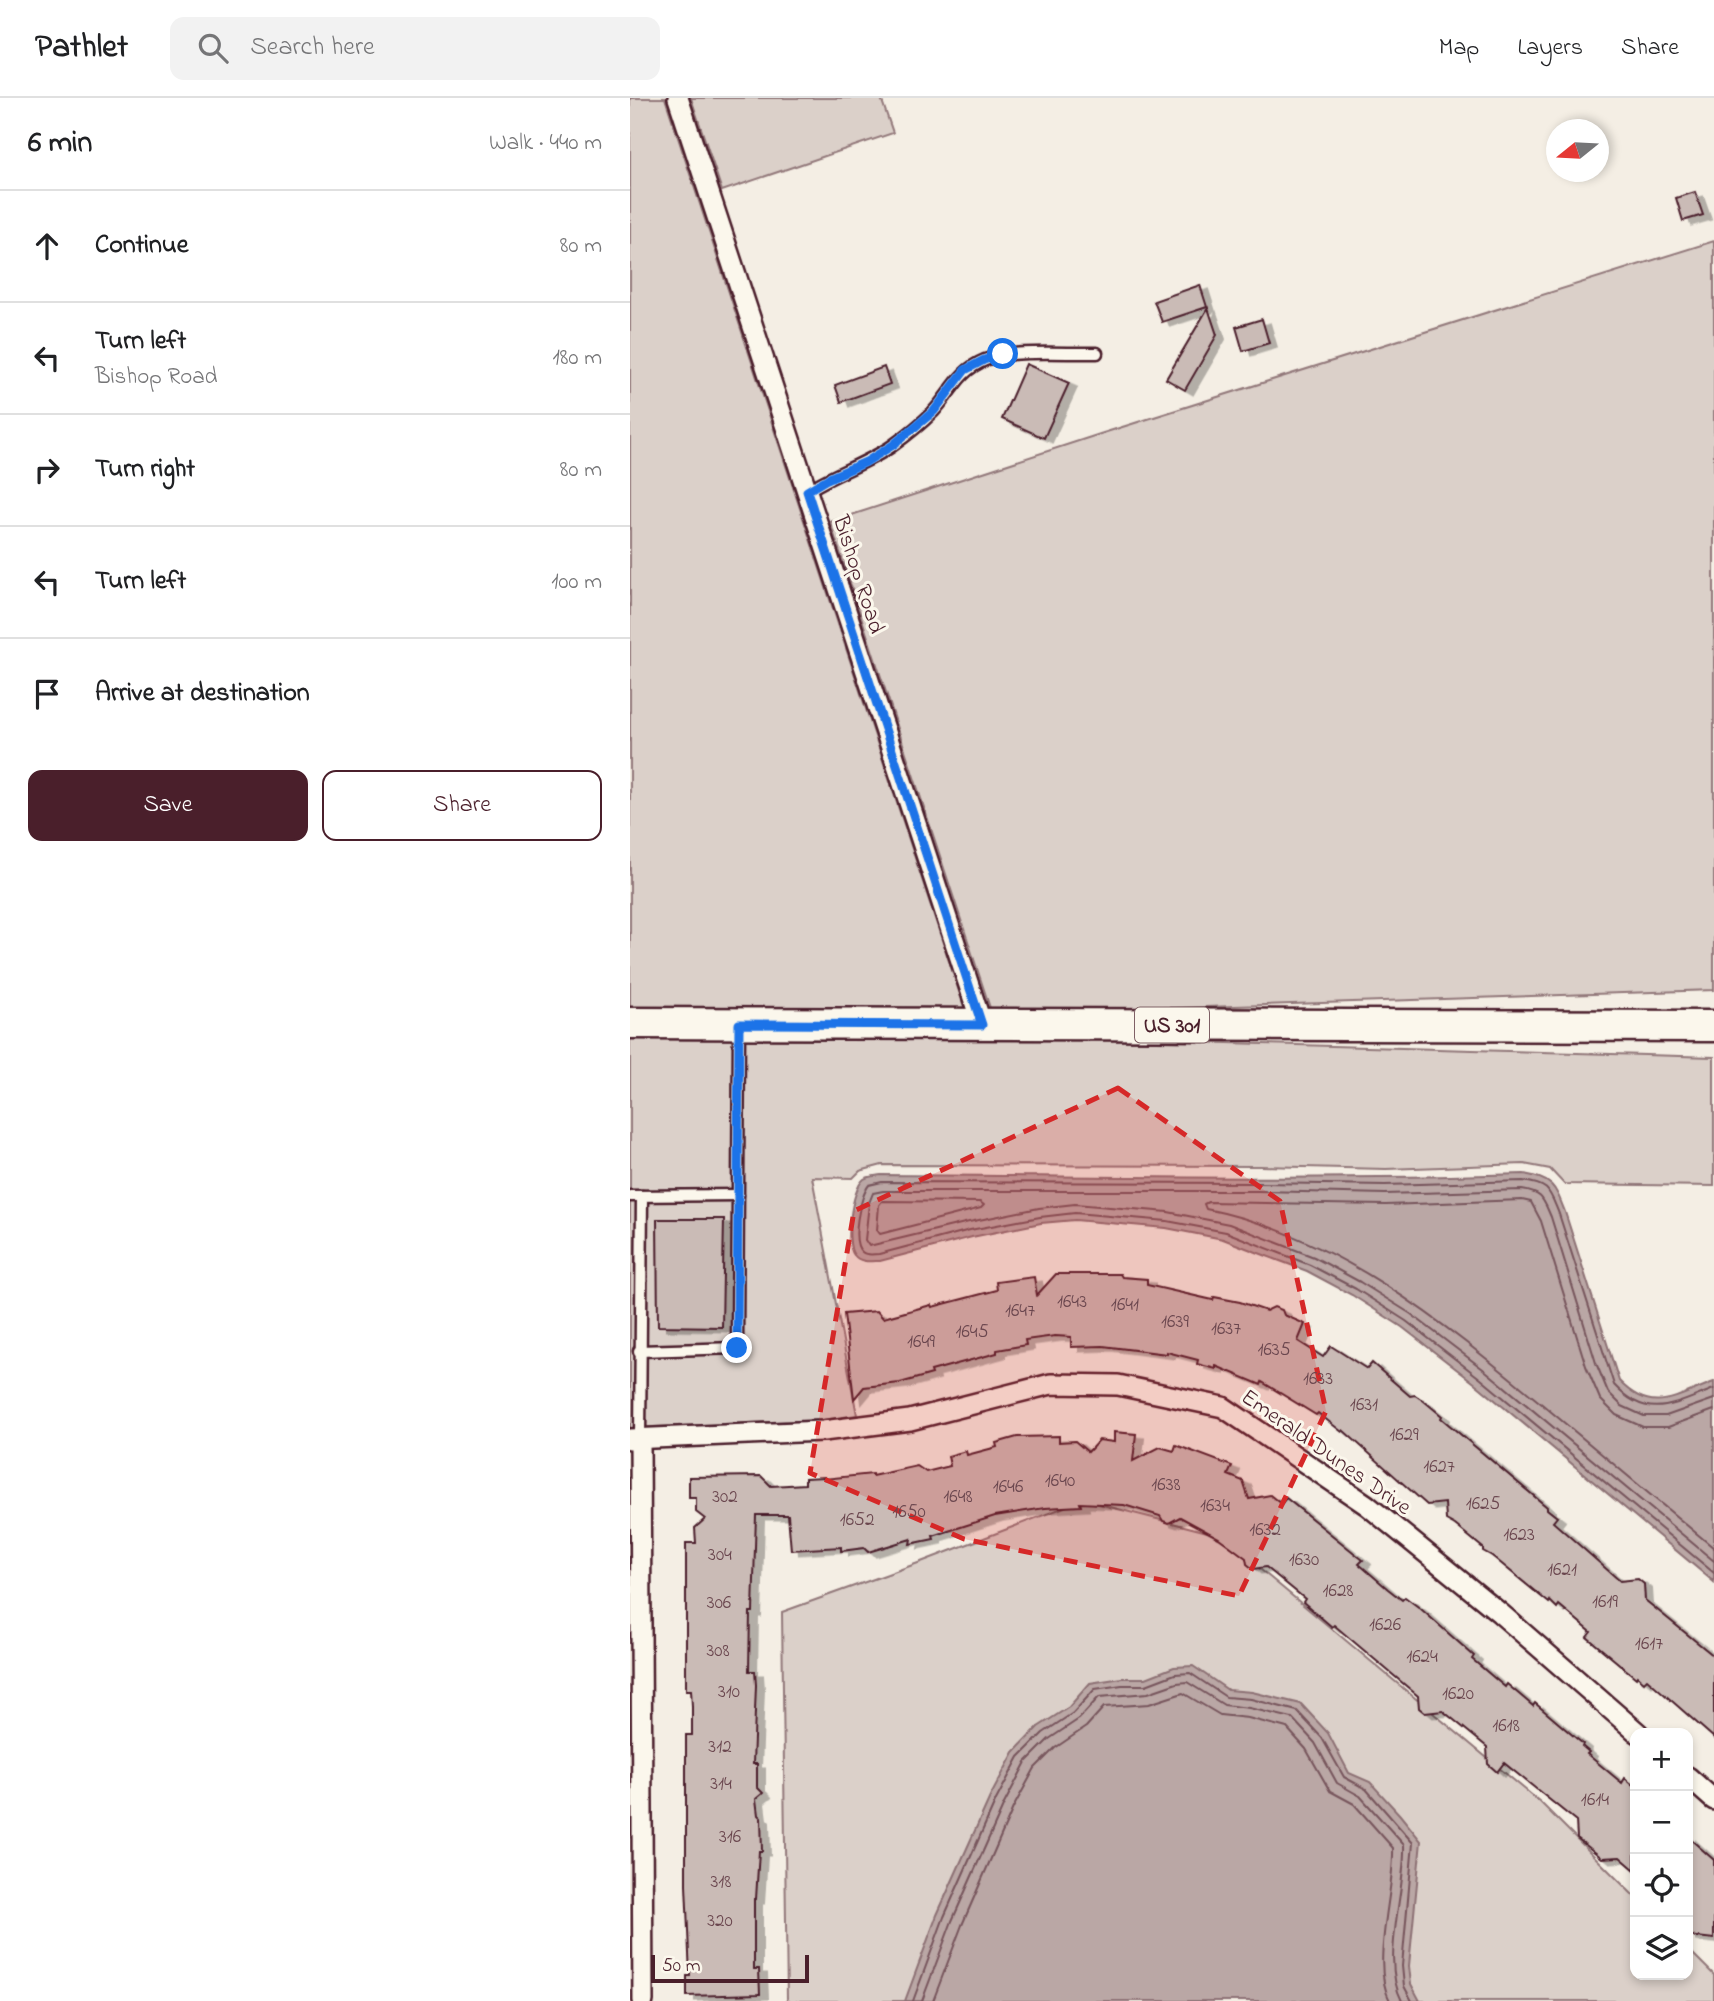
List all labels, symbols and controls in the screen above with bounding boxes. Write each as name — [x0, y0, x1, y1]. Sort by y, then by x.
search box — [170, 17, 660, 80]
text: Pathlet — [35, 24, 128, 72]
icon: search — [194, 29, 232, 67]
text: Search here — [250, 29, 375, 67]
text: Map — [1439, 31, 1479, 66]
text: Layers — [1517, 31, 1583, 66]
text: Share — [1621, 31, 1679, 66]
north arrow — [1546, 119, 1609, 182]
text: 6 min — [28, 122, 92, 166]
text: Walk · 440 m — [489, 127, 602, 160]
icon: ahead — [28, 227, 66, 265]
text: Continue — [95, 227, 188, 265]
text: 80 m — [560, 230, 602, 263]
text: Turn left — [95, 323, 186, 361]
route start — [987, 338, 1018, 369]
icon: left — [28, 339, 66, 377]
text: 180 m — [553, 342, 602, 375]
text: Bishop Road — [95, 361, 218, 394]
icon: right — [28, 451, 66, 489]
text: Turn right — [95, 451, 195, 489]
text: 80 m — [560, 454, 602, 487]
street label: Bishop Road — [823, 510, 892, 638]
icon: left — [28, 563, 66, 601]
text: Turn left — [95, 563, 186, 601]
text: 100 m — [551, 566, 602, 599]
icon: arrive — [28, 675, 66, 713]
text: Arrive at destination — [95, 675, 310, 713]
button: Save — [28, 770, 308, 841]
button: Share — [322, 770, 602, 841]
road number: US 301 — [1135, 1007, 1209, 1042]
house number: 1643 — [1057, 1289, 1087, 1316]
house number: 1641 — [1111, 1292, 1139, 1319]
house number: 1647 — [1005, 1298, 1035, 1325]
house number: 1639 — [1161, 1309, 1189, 1336]
house number: 1637 — [1211, 1316, 1241, 1343]
house number: 1645 — [955, 1319, 989, 1346]
house number: 1649 — [907, 1329, 935, 1356]
route end — [721, 1332, 752, 1363]
house number: 1635 — [1257, 1337, 1291, 1364]
house number: 1633 — [1303, 1366, 1333, 1393]
street label: Emerald Dunes Drive — [1234, 1382, 1418, 1525]
house number: 1631 — [1350, 1392, 1378, 1419]
house number: 1629 — [1389, 1422, 1419, 1449]
house number: 1627 — [1423, 1454, 1455, 1481]
house number: 1640 — [1045, 1468, 1075, 1495]
house number: 1638 — [1151, 1472, 1181, 1499]
house number: 1646 — [993, 1474, 1023, 1501]
house number: 302 — [712, 1484, 738, 1511]
house number: 1648 — [943, 1484, 973, 1511]
house number: 1625 — [1466, 1491, 1500, 1518]
house number: 1634 — [1200, 1493, 1230, 1520]
house number: 1650 — [892, 1499, 926, 1526]
house number: 1652 — [840, 1507, 874, 1534]
house number: 1632 — [1249, 1517, 1281, 1544]
house number: 1623 — [1503, 1522, 1535, 1549]
house number: 304 — [708, 1542, 732, 1569]
house number: 1630 — [1289, 1547, 1319, 1574]
house number: 1621 — [1547, 1557, 1577, 1584]
house number: 1628 — [1323, 1578, 1353, 1605]
house number: 1619 — [1592, 1589, 1618, 1616]
house number: 306 — [707, 1590, 731, 1617]
house number: 1626 — [1369, 1612, 1401, 1639]
house number: 1617 — [1635, 1631, 1663, 1658]
house number: 308 — [706, 1638, 730, 1665]
house number: 1624 — [1406, 1644, 1438, 1671]
house number: 310 — [718, 1679, 740, 1706]
house number: 1620 — [1442, 1681, 1474, 1708]
house number: 1618 — [1492, 1713, 1520, 1740]
map controls — [1630, 1728, 1693, 1980]
button: + — [1630, 1728, 1693, 1791]
house number: 312 — [708, 1734, 732, 1761]
house number: 314 — [710, 1771, 732, 1798]
house number: 1614 — [1581, 1787, 1609, 1814]
button: − — [1630, 1791, 1693, 1854]
house number: 316 — [719, 1824, 741, 1851]
button: locate — [1630, 1854, 1693, 1917]
house number: 318 — [710, 1869, 732, 1896]
house number: 320 — [707, 1908, 733, 1935]
button: layers — [1630, 1917, 1693, 1980]
scale bar — [651, 1952, 808, 1984]
text: 50 m — [662, 1953, 701, 1980]

